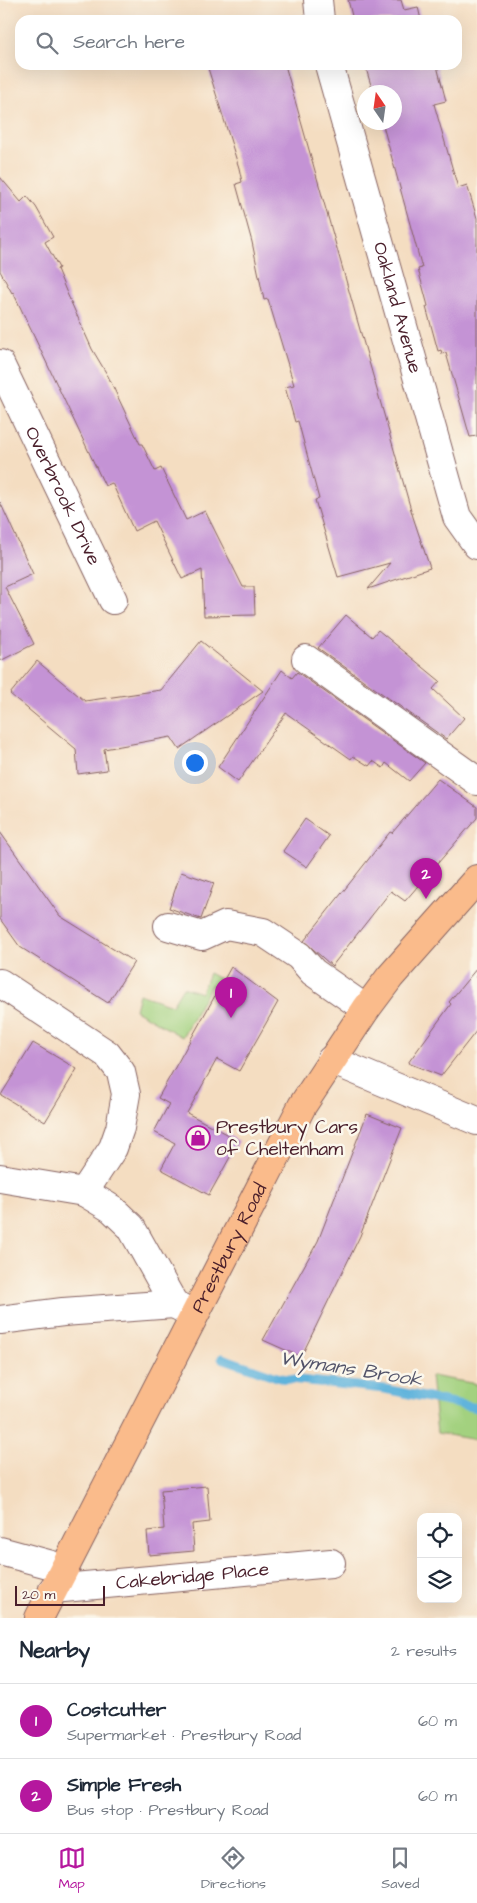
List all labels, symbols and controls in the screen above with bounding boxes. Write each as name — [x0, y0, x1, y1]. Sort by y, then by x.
search box — [15, 15, 462, 70]
icon: search — [33, 29, 61, 57]
text: Search here — [73, 29, 185, 56]
north arrow — [357, 85, 402, 130]
street label: Oakland Avenue — [366, 239, 429, 376]
street label: Overbrook Drive — [18, 422, 108, 570]
your location — [182, 750, 208, 776]
pin: 2 — [410, 858, 442, 899]
pin: 1 — [215, 977, 247, 1018]
place label: Prestbury Cars of Cheltenham — [216, 1114, 358, 1163]
shop icon: Prestbury Cars of Cheltenham — [185, 1125, 211, 1151]
street label: Prestbury Road — [184, 1178, 274, 1318]
water label: Wymans Brook — [278, 1344, 425, 1395]
map controls — [417, 1513, 462, 1603]
button: locate — [417, 1513, 462, 1558]
street label: Cakebridge Place — [115, 1555, 270, 1597]
button: layers — [417, 1558, 462, 1603]
scale bar — [15, 1583, 105, 1606]
text: 20 m — [22, 1585, 55, 1605]
text: Nearby — [20, 1636, 90, 1665]
text: 2 results — [391, 1640, 457, 1662]
text: Costcutter — [67, 1697, 166, 1724]
text: 1 — [35, 1710, 37, 1732]
text: 60 m — [418, 1710, 457, 1732]
text: Supermarket · Prestbury Road — [67, 1724, 301, 1746]
text: Simple Fresh — [67, 1772, 181, 1799]
text: 2 — [31, 1785, 41, 1807]
text: 60 m — [418, 1785, 457, 1807]
text: Bus stop · Prestbury Road — [67, 1799, 268, 1821]
tab: Map — [58, 1844, 86, 1894]
tab: Directions — [201, 1844, 266, 1894]
tab: Saved — [381, 1844, 419, 1894]

